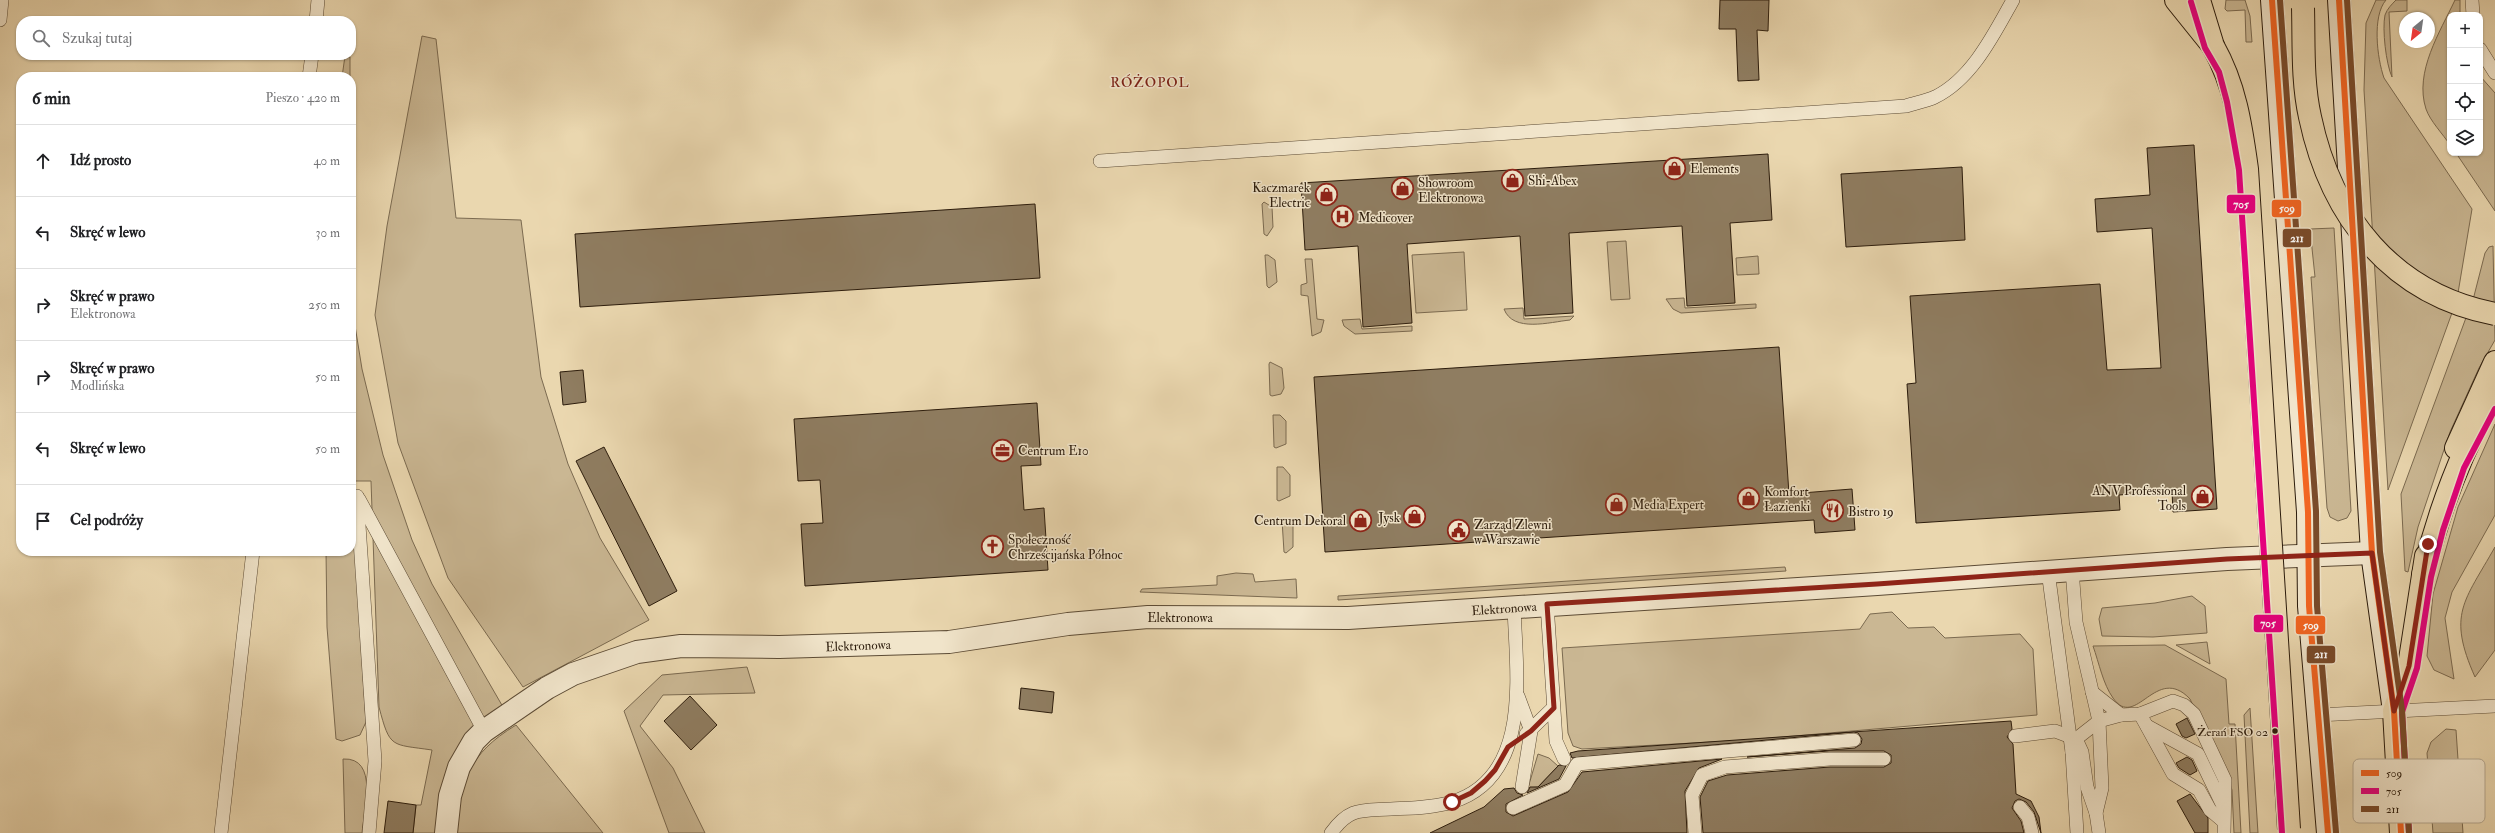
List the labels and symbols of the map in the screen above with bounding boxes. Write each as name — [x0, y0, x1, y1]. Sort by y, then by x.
north arrow — [2399, 12, 2435, 48]
district label: RÓŻOPOL — [1110, 74, 1190, 91]
shop icon: Elements — [1662, 155, 1688, 181]
place label: Elements — [1690, 161, 1739, 177]
shop icon: Shi-Abex — [1499, 167, 1525, 193]
place label: Shi-Abex — [1528, 173, 1577, 189]
place label: Showroom Elektronowa — [1418, 175, 1484, 206]
shop icon: Showroom Elektronowa — [1390, 176, 1416, 202]
place label: Kaczmarek Electric — [1252, 180, 1311, 211]
shop icon: Kaczmarek Electric — [1313, 181, 1339, 207]
line badge: 705 — [2226, 194, 2256, 214]
text: 705 — [2233, 198, 2249, 211]
line badge: 509 — [2271, 199, 2302, 218]
text: 509 — [2279, 202, 2295, 215]
hospital icon: Medicover — [1329, 204, 1355, 230]
place label: Medicover — [1358, 210, 1413, 226]
line badge: 211 — [2282, 228, 2312, 248]
text: 211 — [2290, 232, 2304, 245]
office icon: Centrum E10 — [990, 437, 1016, 463]
place label: Centrum E10 — [1018, 443, 1089, 459]
place label: ANV Professional Tools — [2091, 483, 2187, 514]
place label: Komfort Łazienki — [1764, 484, 1811, 515]
shop icon: ANV Professional Tools — [2189, 484, 2215, 510]
shop icon: Komfort Łazienki — [1735, 485, 1761, 511]
shop icon: Media Expert — [1603, 491, 1629, 517]
place label: Media Expert — [1632, 497, 1704, 514]
restaurant icon: Bistro 19 — [1820, 498, 1846, 524]
shop icon: Jysk — [1402, 504, 1428, 530]
place label: Bistro 19 — [1848, 504, 1894, 520]
shop icon: Centrum Dekoral — [1348, 507, 1374, 533]
place label: Jysk — [1378, 510, 1401, 527]
place label: Centrum Dekoral — [1254, 513, 1347, 529]
place label: Zarząd Zlewni w Warszawie — [1474, 517, 1552, 548]
public building icon: Zarząd Zlewni w Warszawie — [1445, 518, 1471, 544]
place label: Społeczność Chrześcijańska Północ — [1008, 532, 1123, 563]
church icon: Społeczność Chrześcijańska Północ — [980, 533, 1006, 559]
route end — [2419, 535, 2437, 553]
street label: Elektronowa — [1471, 599, 1538, 619]
street label: Elektronowa — [1147, 610, 1213, 626]
line badge: 705 — [2253, 614, 2284, 633]
line badge: 509 — [2295, 615, 2326, 635]
text: 705 — [2260, 617, 2276, 630]
text: 509 — [2303, 619, 2319, 632]
street label: Elektronowa — [825, 637, 892, 655]
line badge: 211 — [2306, 645, 2336, 664]
text: 211 — [2314, 648, 2328, 661]
place label: Żerań FSO 02 — [2197, 724, 2268, 740]
marker: Żerań FSO 02 — [2270, 726, 2280, 736]
legend — [2353, 759, 2485, 823]
text: 509 — [2386, 767, 2402, 780]
text: 705 — [2386, 785, 2402, 798]
route start — [1443, 793, 1461, 811]
text: 211 — [2386, 803, 2400, 816]

